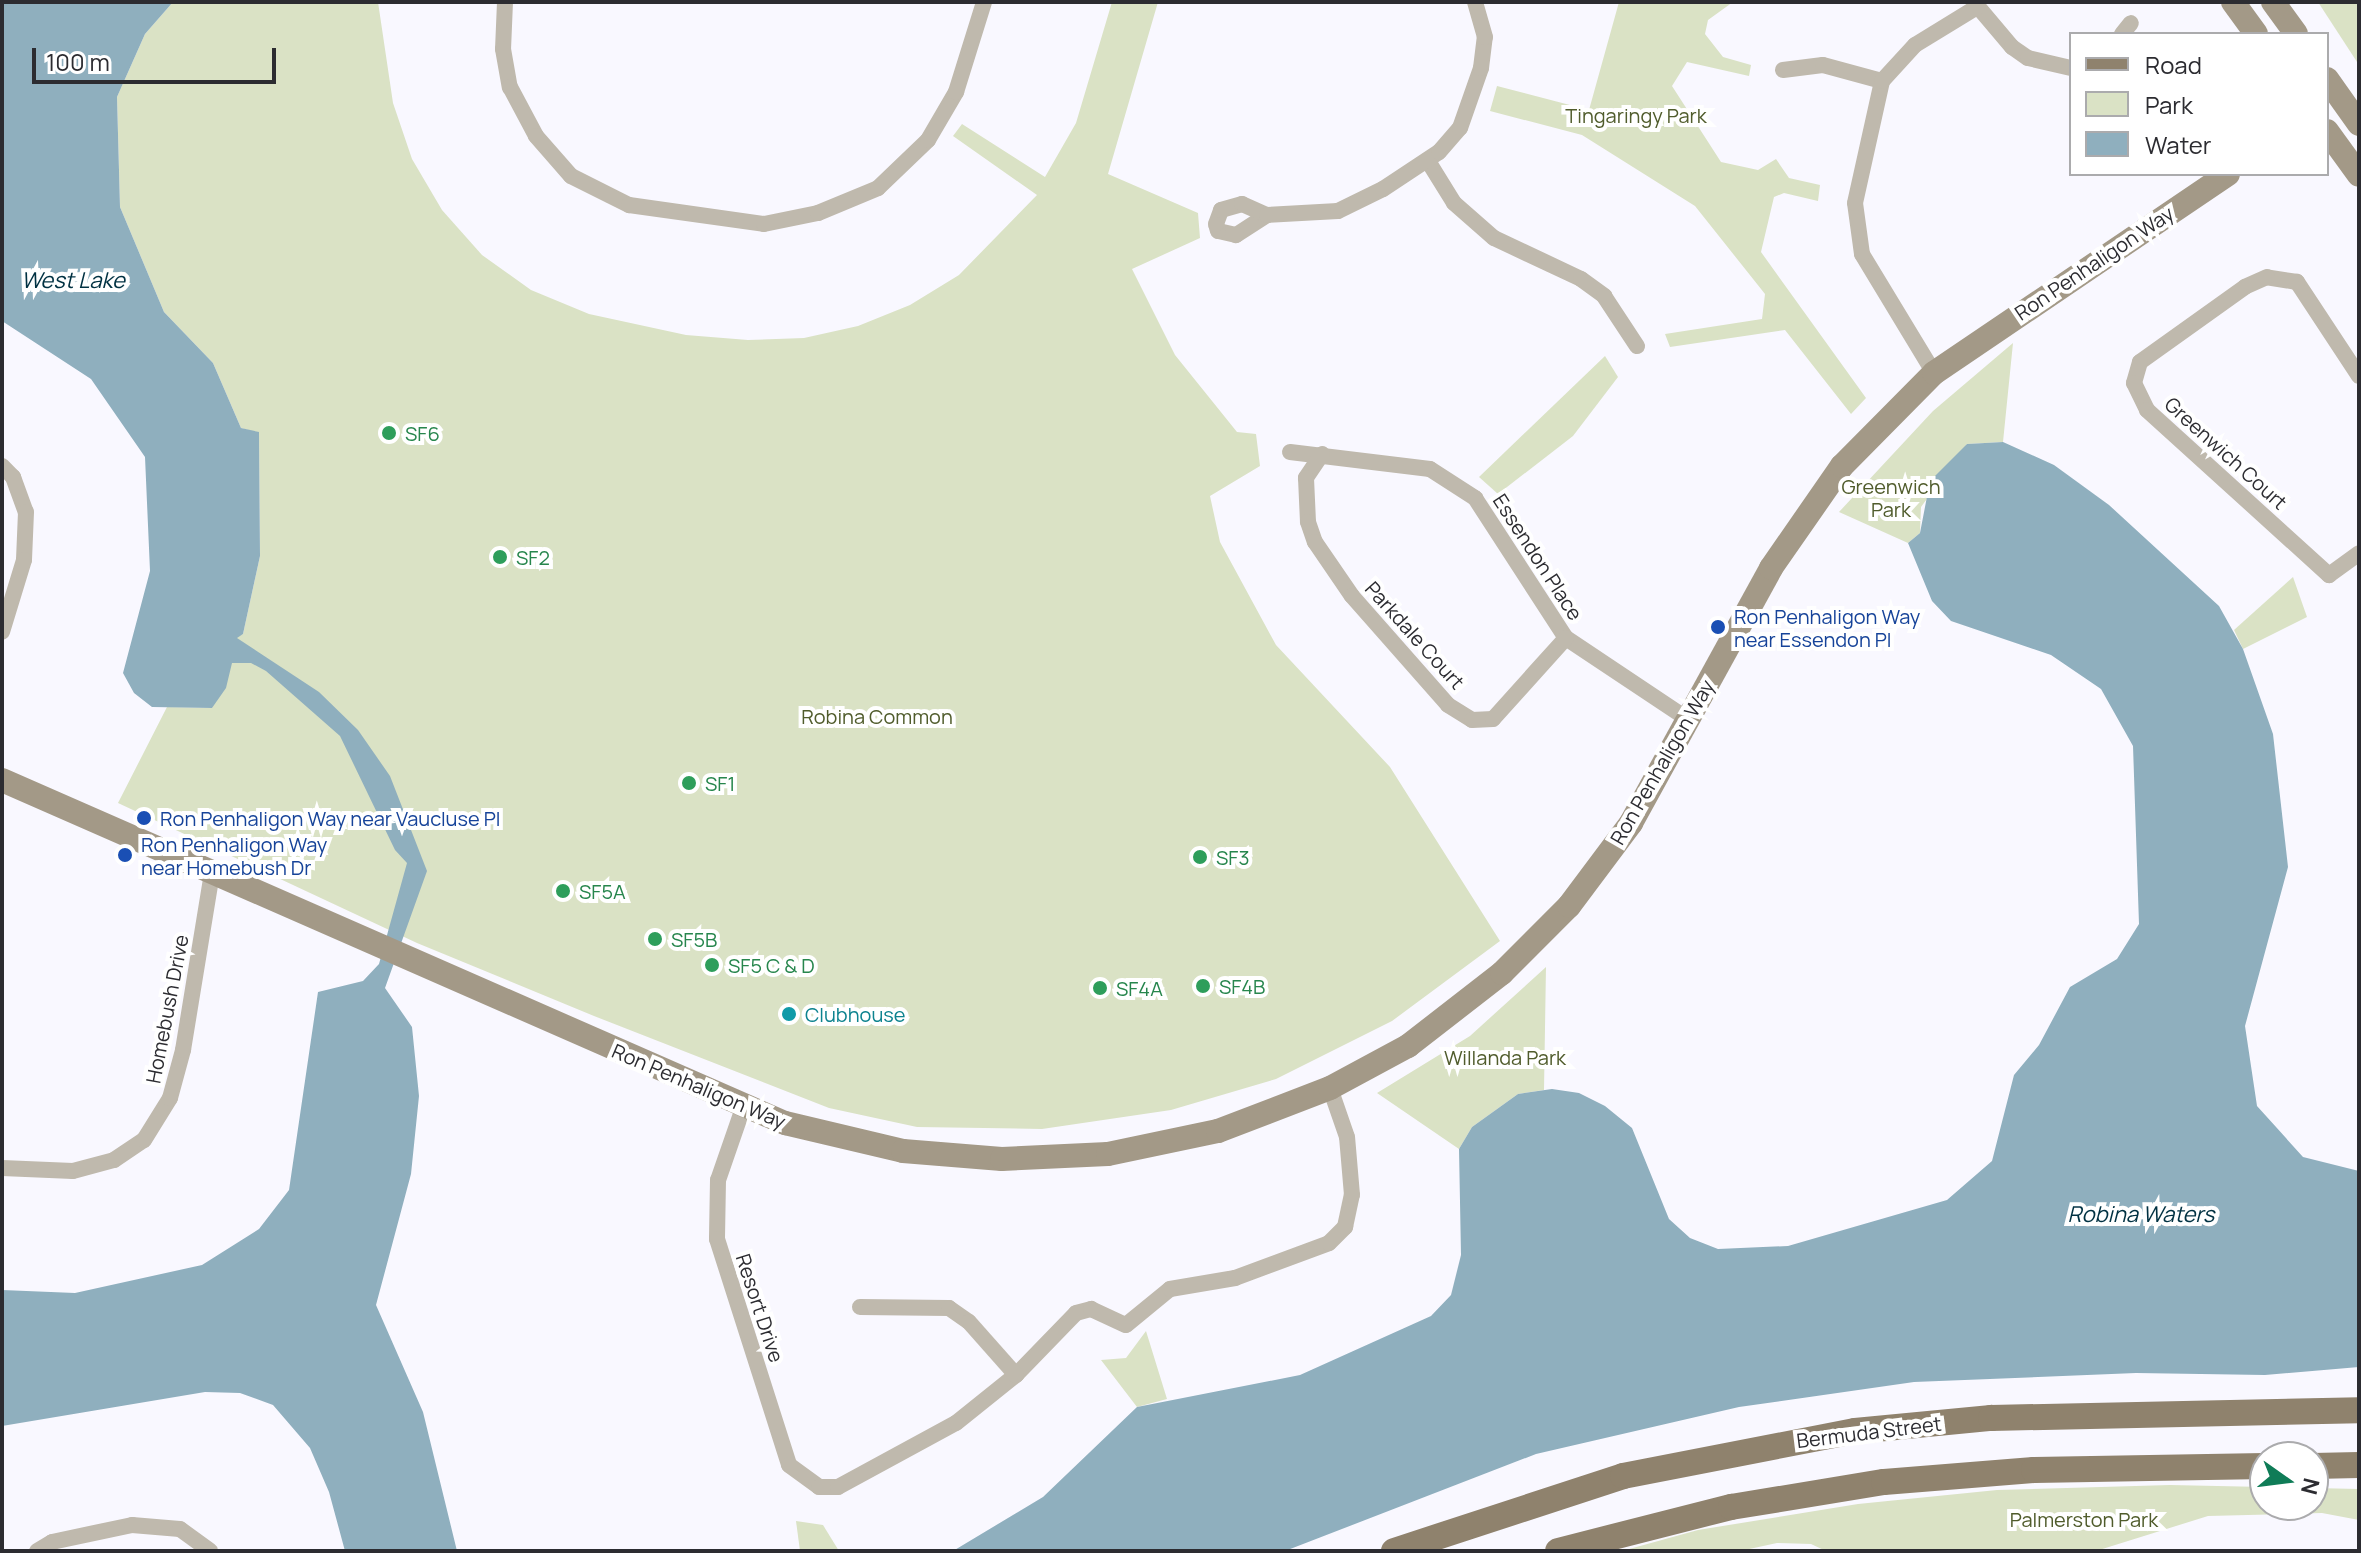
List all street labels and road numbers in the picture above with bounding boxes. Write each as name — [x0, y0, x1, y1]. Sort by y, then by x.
street label: Ron Penhaligon Way — [2010, 201, 2178, 325]
street label: Greenwich Court — [2160, 392, 2292, 514]
street label: Essendon Place — [1488, 489, 1588, 625]
street label: Parkdale Court — [1361, 576, 1469, 694]
street label: Ron Penhaligon Way — [1605, 675, 1719, 849]
street label: Homebush Drive — [141, 933, 193, 1085]
street label: Ron Penhaligon Way — [609, 1039, 789, 1133]
street label: Resort Drive — [731, 1251, 789, 1365]
street label: Bermuda Street — [1795, 1411, 1943, 1453]

